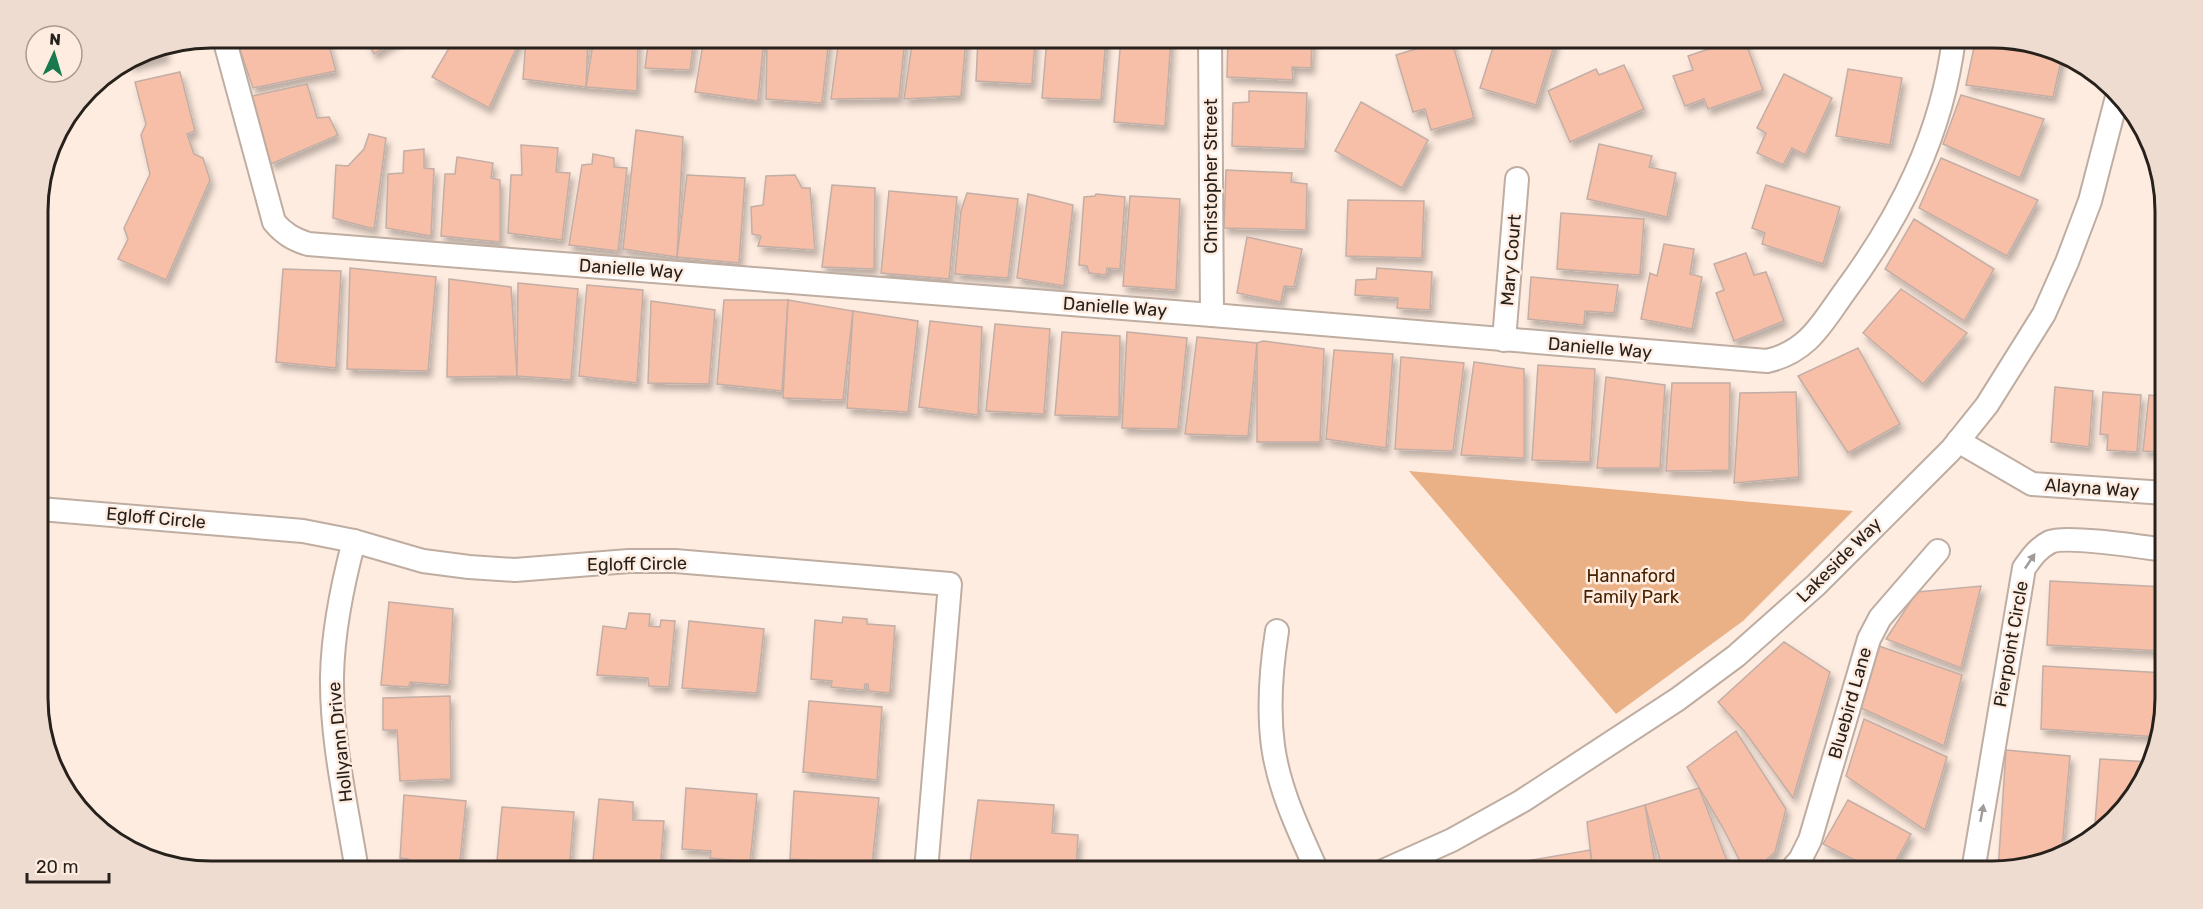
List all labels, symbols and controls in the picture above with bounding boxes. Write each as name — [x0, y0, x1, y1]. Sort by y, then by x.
north arrow — [24, 24, 84, 84]
text: N — [49, 30, 61, 49]
street label: Christopher Street — [1200, 98, 1222, 254]
street label: Mary Court — [1496, 213, 1526, 307]
street label: Danielle Way — [578, 254, 684, 284]
street label: Danielle Way — [1062, 292, 1168, 322]
street label: Danielle Way — [1547, 332, 1653, 364]
street label: Alayna Way — [2044, 474, 2140, 502]
street label: Egloff Circle — [105, 503, 207, 533]
street label: Lakeside Way — [1792, 513, 1886, 607]
street label: Egloff Circle — [587, 552, 687, 576]
one-way arrow — [2024, 553, 2035, 569]
park label: Hannaford Family Park — [1583, 565, 1680, 608]
street label: Pierpoint Circle — [1989, 579, 2033, 709]
street label: Bluebird Lane — [1824, 645, 1876, 761]
street label: Hollyann Drive — [323, 681, 357, 803]
one-way arrow — [1978, 804, 1987, 823]
scale bar — [27, 846, 110, 884]
text: 20 m — [36, 856, 78, 878]

